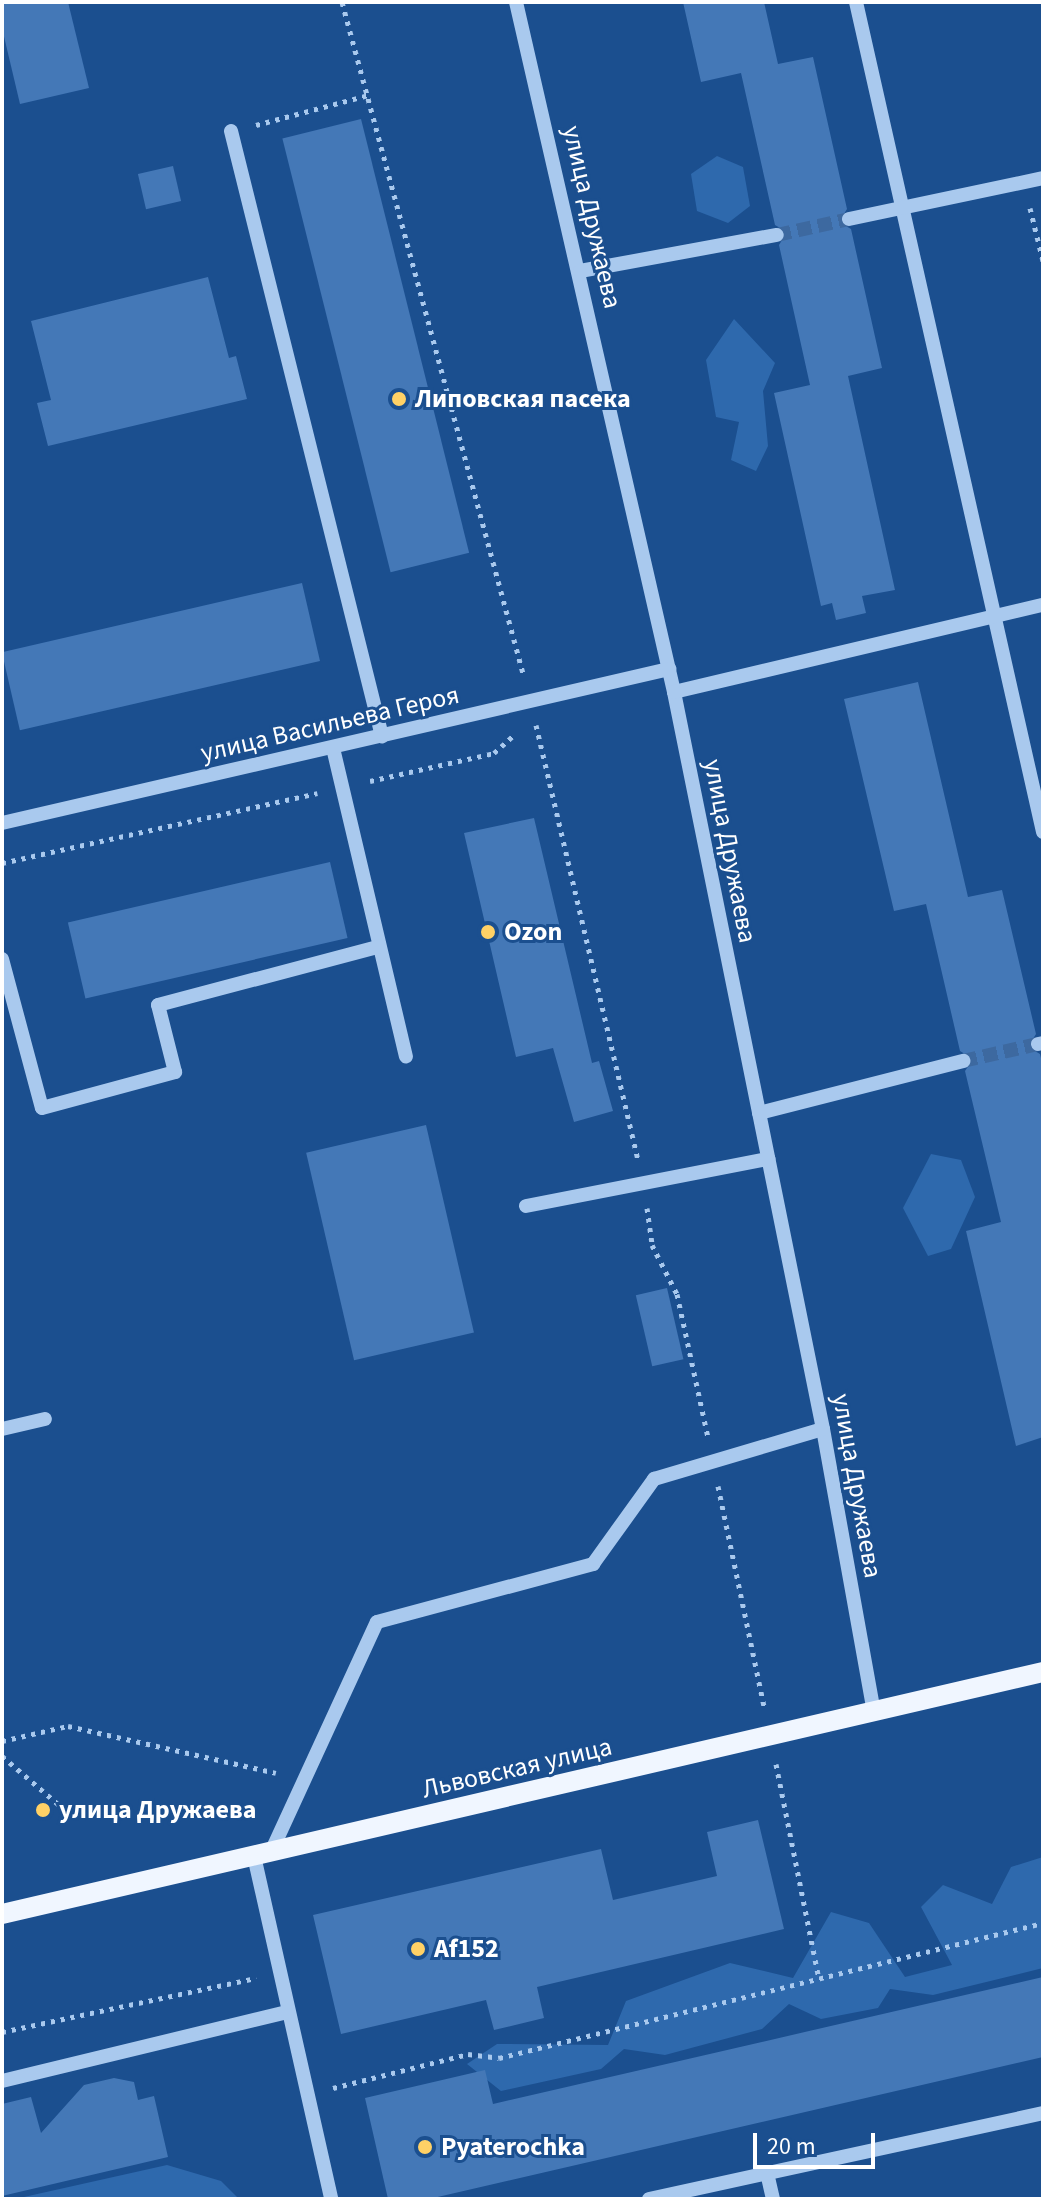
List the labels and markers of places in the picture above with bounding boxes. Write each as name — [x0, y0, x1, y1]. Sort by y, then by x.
place label: Липовская пасека — [415, 383, 631, 415]
marker: Липовская пасека — [390, 390, 408, 408]
place label: Ozon — [504, 916, 562, 948]
marker: Ozon — [479, 923, 497, 941]
place label: улица Дружаева — [59, 1794, 256, 1826]
marker: улица Дружаева — [34, 1801, 52, 1819]
place label: Af152 — [434, 1933, 499, 1965]
marker: Af152 — [409, 1940, 427, 1958]
place label: Pyaterochka — [441, 2131, 585, 2163]
marker: Pyaterochka — [416, 2138, 434, 2156]

